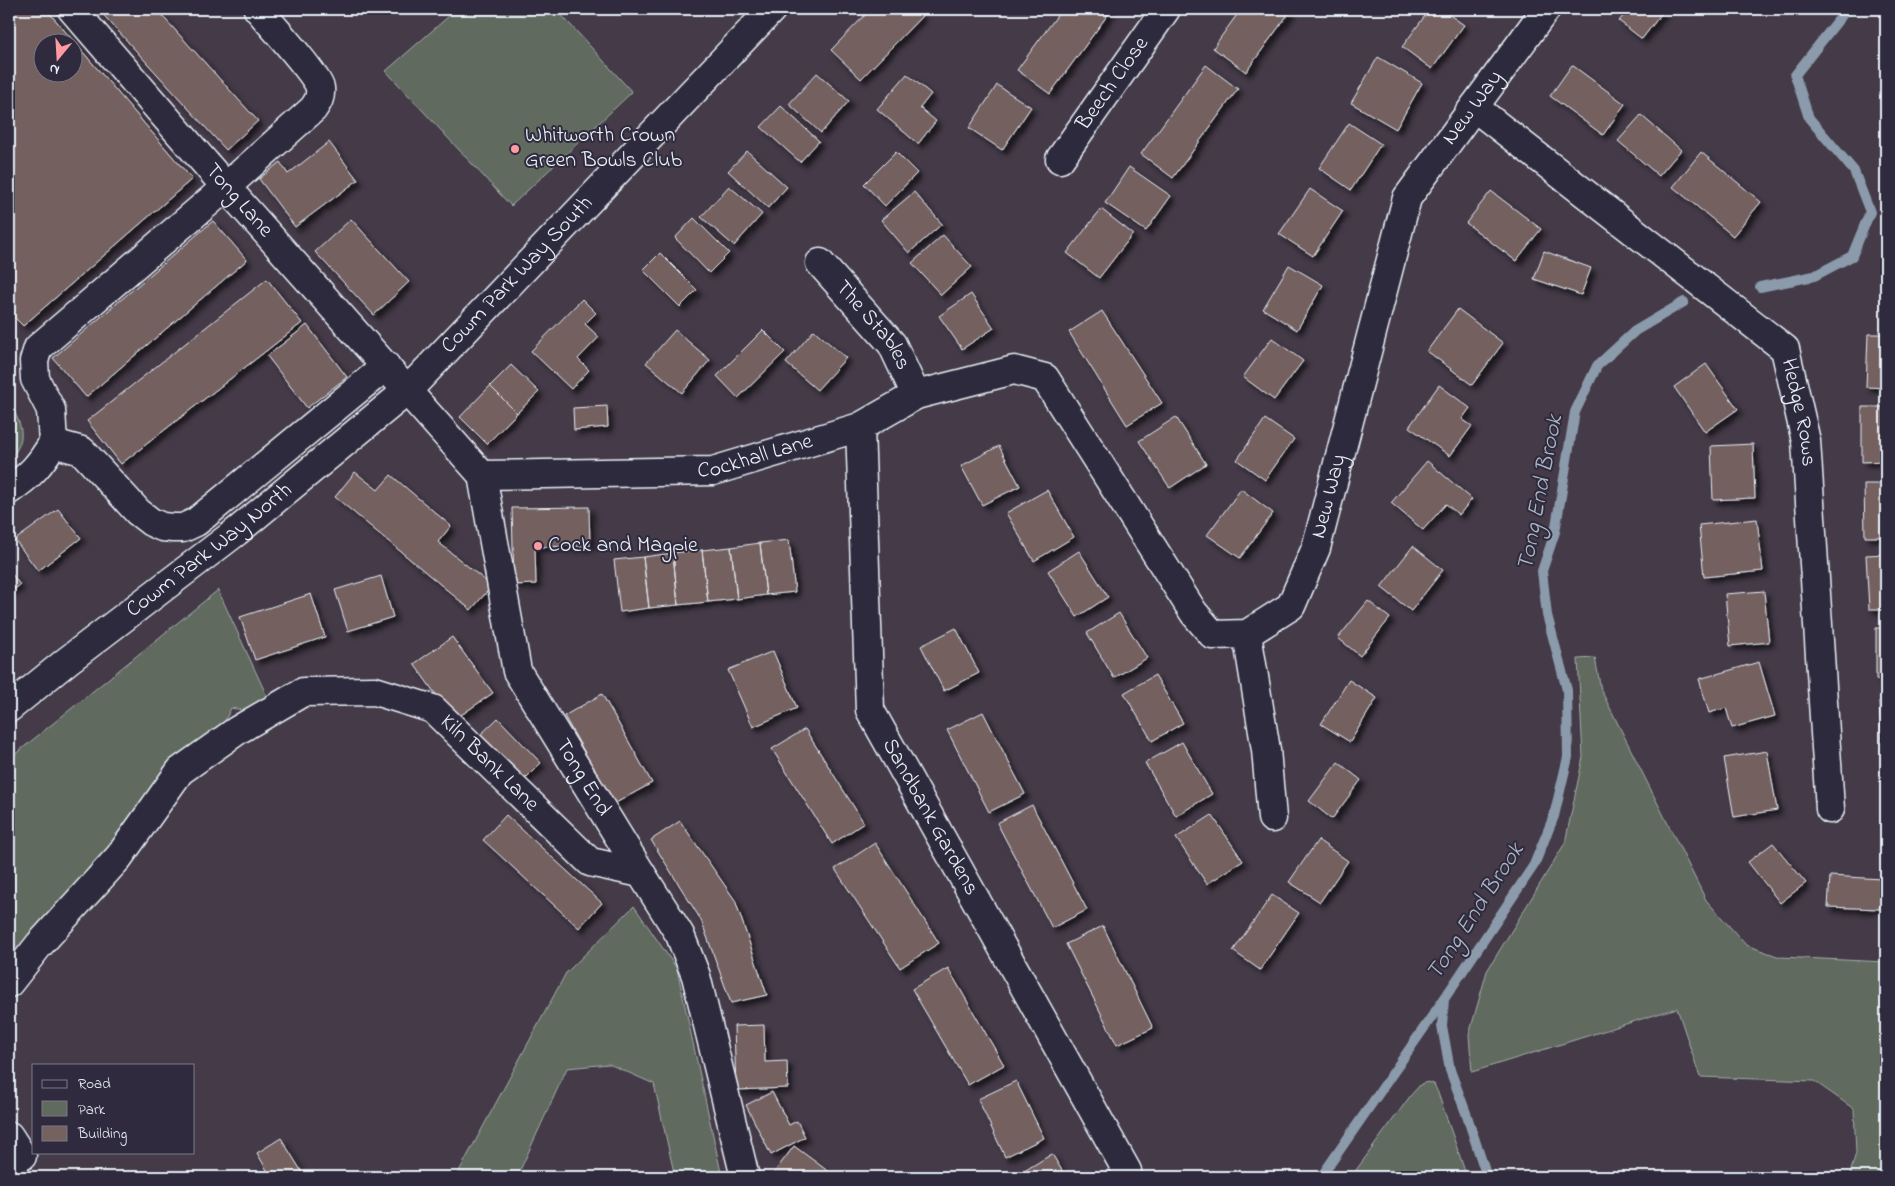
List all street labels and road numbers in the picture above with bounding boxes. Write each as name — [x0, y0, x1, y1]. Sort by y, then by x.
street label: Beech Close — [1068, 30, 1158, 138]
street label: New Way — [1435, 64, 1512, 152]
street label: Tong Lane — [197, 157, 280, 245]
street label: Cowm Park Way South — [434, 189, 601, 362]
street label: The Stables — [827, 273, 918, 376]
street label: Hedge Rows — [1772, 355, 1824, 467]
street label: Cockhall Lane — [697, 426, 817, 487]
street label: New Way — [1303, 451, 1357, 542]
street label: Cowm Park Way North — [120, 475, 300, 626]
street label: Kiln Bank Lane — [432, 707, 546, 820]
street label: Tong End — [546, 733, 619, 823]
street label: Sandbank Gardens — [873, 733, 987, 902]

